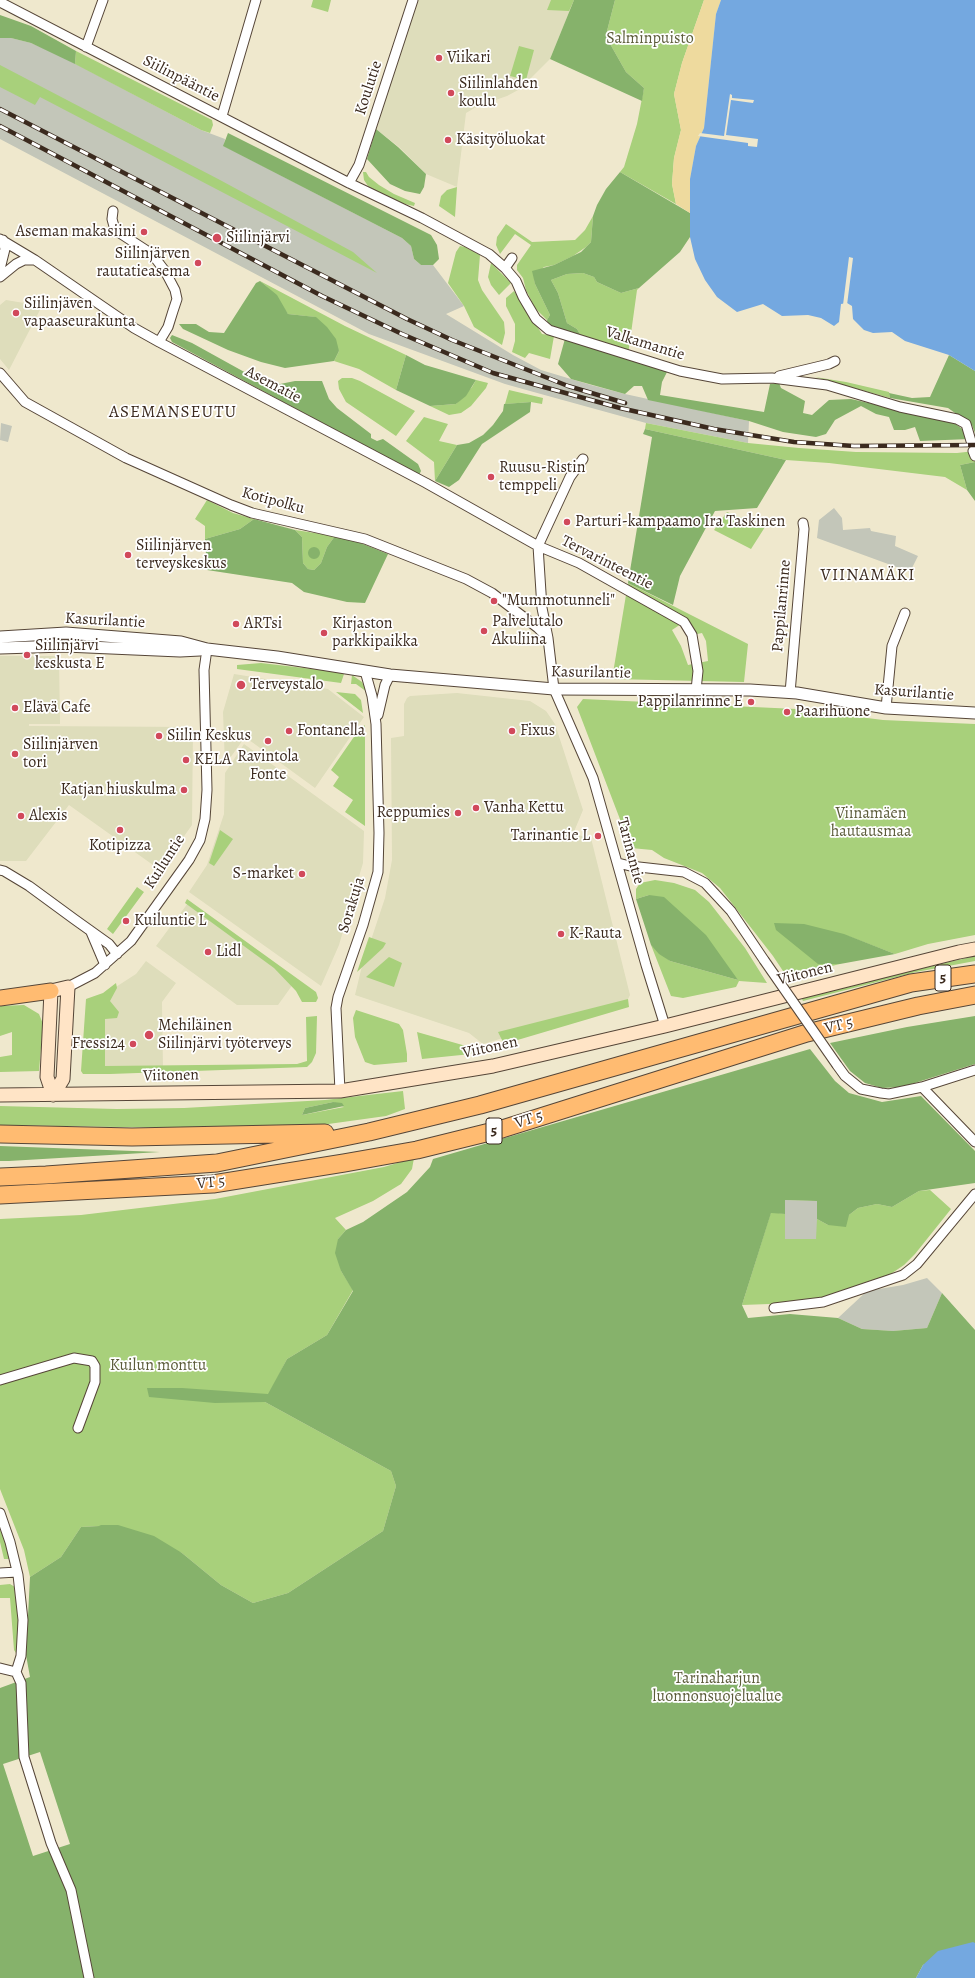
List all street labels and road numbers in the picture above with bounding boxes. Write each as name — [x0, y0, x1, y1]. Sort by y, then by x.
street label: Siilinpääntie — [139, 51, 223, 107]
street label: Koulutie — [351, 59, 387, 117]
street label: Valkamantie — [603, 323, 687, 365]
street label: Asematie — [242, 362, 304, 408]
street label: Kotipolku — [239, 483, 307, 519]
street label: Tervarinteentie — [558, 532, 656, 594]
street label: Pappilanrinne — [768, 559, 796, 653]
street label: Kasurilantie — [64, 609, 146, 633]
street label: Kasurilantie — [551, 663, 631, 683]
street label: Kasurilantie — [873, 681, 955, 705]
street label: Tarinantie — [612, 816, 648, 886]
street label: Kuiluntie — [140, 831, 190, 893]
street label: Sorakuja — [334, 875, 370, 935]
street label: Viitonen — [775, 958, 835, 990]
road number: 5 — [935, 965, 951, 991]
street label: VT 5 — [823, 1013, 855, 1039]
street label: Viitonen — [461, 1033, 519, 1063]
street label: Viitonen — [143, 1066, 199, 1086]
street label: VT 5 — [513, 1107, 545, 1133]
road number: 5 — [486, 1118, 502, 1144]
street label: VT 5 — [196, 1172, 226, 1194]

